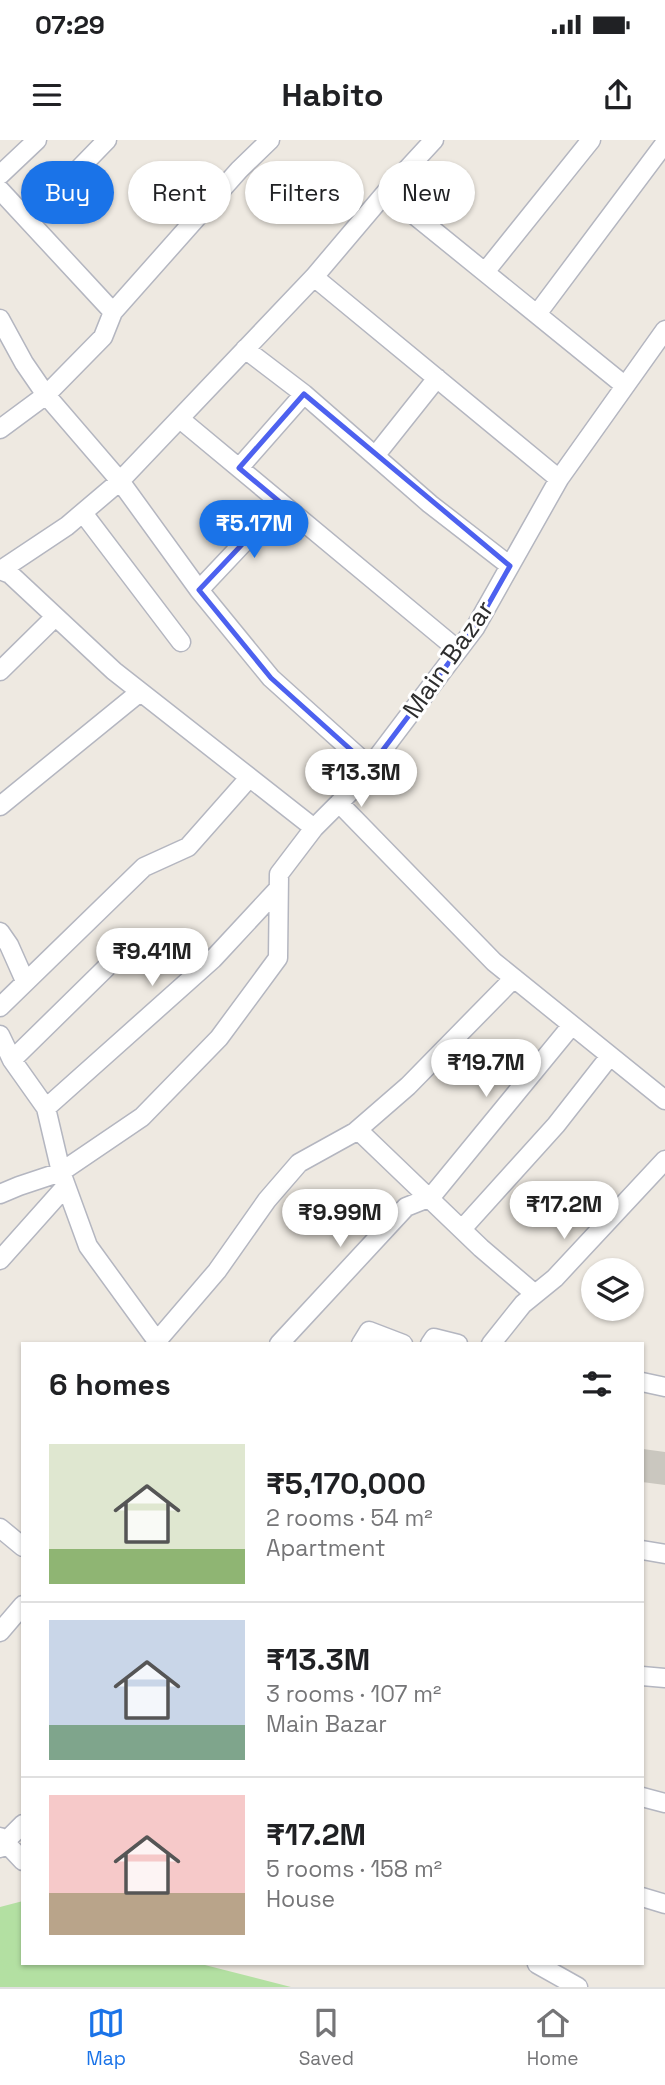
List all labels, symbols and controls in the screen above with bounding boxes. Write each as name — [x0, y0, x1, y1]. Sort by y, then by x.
text: 07:29 — [35, 8, 105, 42]
text: Habito — [281, 75, 384, 115]
icon: menu — [28, 76, 66, 114]
icon: share — [599, 76, 637, 114]
chip: Buy — [21, 161, 114, 224]
chip: Rent — [128, 161, 231, 224]
chip: Filters — [245, 161, 364, 224]
chip: New — [378, 161, 475, 224]
pin: ₹5.17M — [197, 500, 311, 560]
text: ₹5.17M — [215, 508, 293, 538]
street label: Main Bazar — [395, 593, 501, 725]
pin: ₹13.3M — [304, 750, 418, 809]
text: ₹13.3M — [321, 757, 401, 787]
pin: ₹9.41M — [95, 928, 209, 988]
text: ₹9.41M — [112, 936, 192, 966]
pin: ₹19.7M — [429, 1040, 543, 1099]
text: ₹19.7M — [447, 1047, 525, 1077]
pin: ₹17.2M — [507, 1182, 621, 1241]
text: ₹17.2M — [526, 1189, 602, 1219]
pin: ₹9.99M — [283, 1190, 397, 1249]
text: ₹9.99M — [298, 1197, 382, 1227]
map controls — [581, 1258, 644, 1321]
button: layers — [581, 1258, 644, 1321]
text: 6 homes — [49, 1365, 171, 1404]
icon: filters — [578, 1365, 616, 1403]
text: ₹5,170,000 — [266, 1464, 426, 1503]
icon: home — [105, 1472, 189, 1556]
text: 2 rooms · 54 m² — [266, 1503, 433, 1533]
text: Apartment — [266, 1533, 386, 1563]
text: ₹13.3M — [266, 1640, 370, 1679]
icon: home — [105, 1648, 189, 1732]
text: 3 rooms · 107 m² — [266, 1679, 442, 1709]
text: Main Bazar — [266, 1709, 387, 1739]
text: ₹17.2M — [266, 1815, 366, 1854]
icon: home — [105, 1823, 189, 1907]
text: 5 rooms · 158 m² — [266, 1854, 442, 1884]
text: House — [266, 1884, 335, 1914]
tab: Map — [86, 2004, 126, 2071]
tab: Saved — [299, 2004, 354, 2071]
tab: Home — [527, 2004, 579, 2071]

